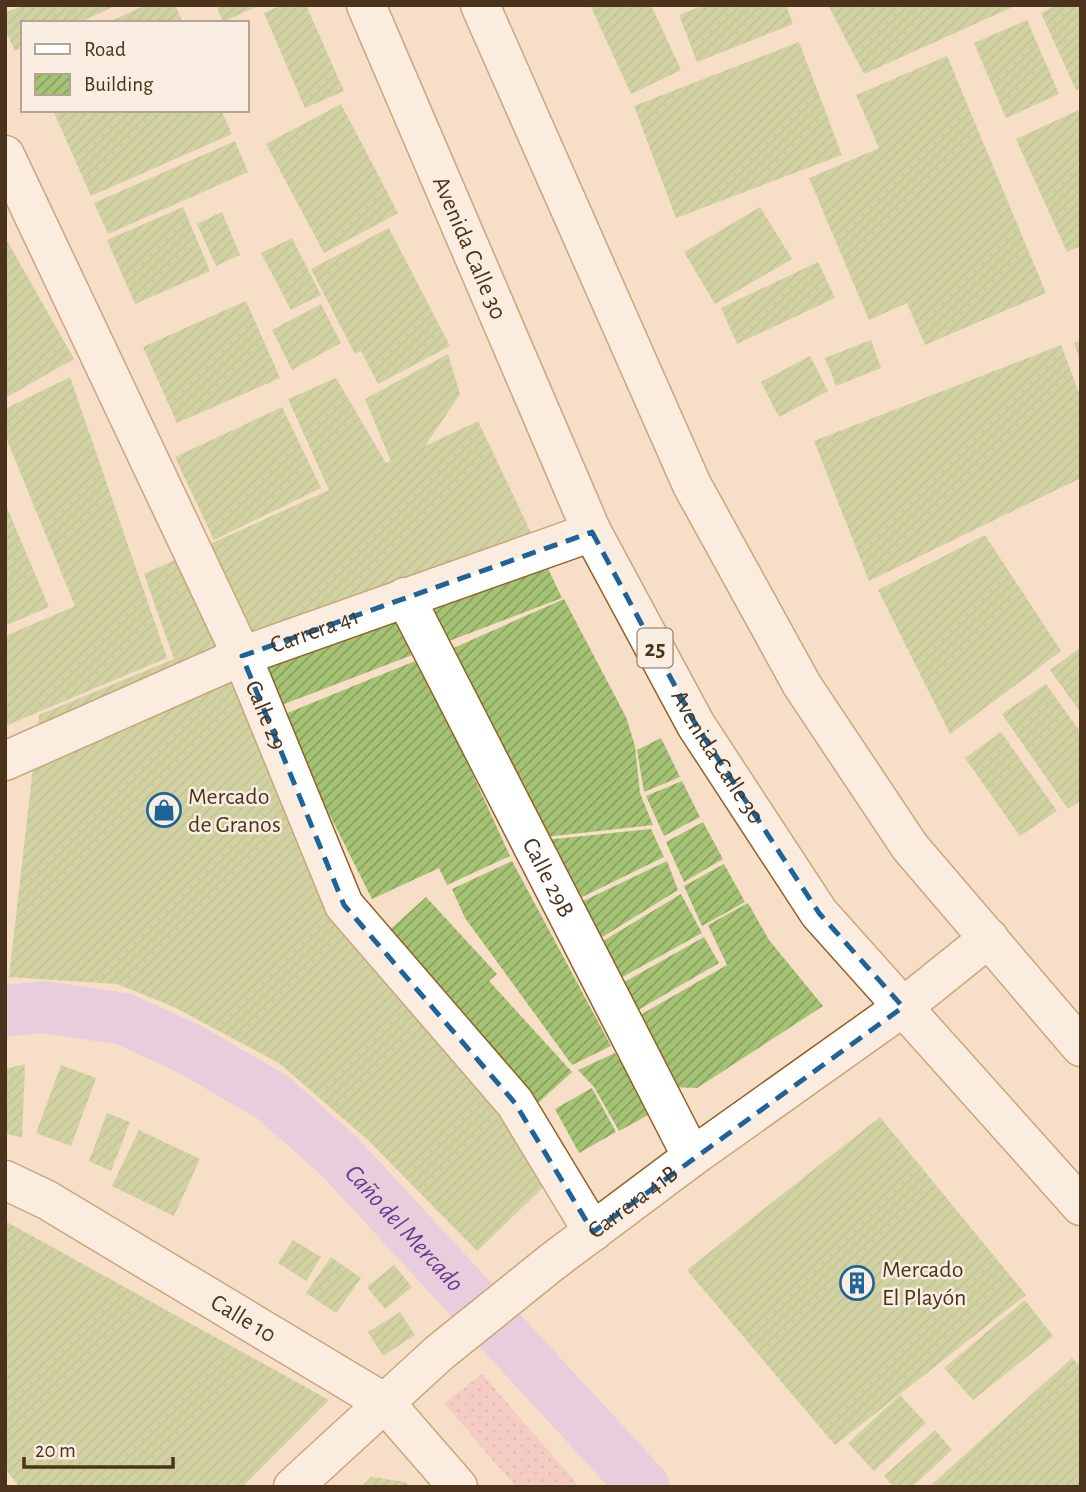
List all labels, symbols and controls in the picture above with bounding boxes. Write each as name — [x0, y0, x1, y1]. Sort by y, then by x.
legend — [21, 21, 248, 112]
text: Road — [84, 39, 126, 60]
text: Building — [84, 74, 154, 95]
street label: Avenida Calle 30 — [428, 173, 510, 323]
street label: Carrera 41 — [267, 605, 362, 658]
road number: 25 — [638, 628, 672, 668]
street label: Calle 29 — [240, 677, 290, 754]
street label: Avenida Calle 30 — [666, 686, 768, 828]
place label: Mercado de Granos — [188, 785, 281, 837]
shop icon: Mercado de Granos — [145, 791, 183, 829]
street label: Calle 29B — [518, 834, 578, 921]
water label: Caño del Mercado — [340, 1160, 468, 1296]
street label: Carrera 41B — [584, 1161, 682, 1244]
place label: Mercado El Playón — [882, 1258, 966, 1310]
building icon: Mercado El Playón — [838, 1264, 876, 1302]
street label: Calle 10 — [206, 1290, 280, 1348]
scale bar — [24, 1426, 173, 1470]
text: 20 m — [35, 1440, 76, 1461]

